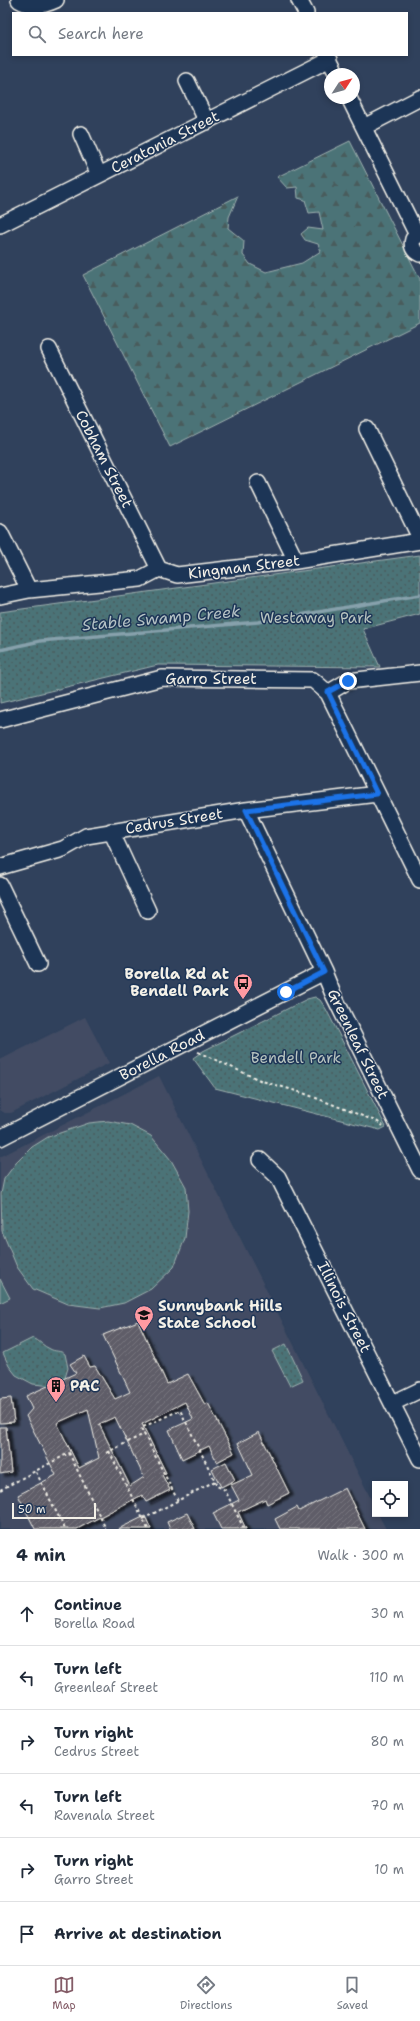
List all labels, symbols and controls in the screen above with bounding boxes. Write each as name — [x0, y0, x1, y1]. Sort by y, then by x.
search box — [12, 12, 408, 56]
icon: search — [26, 23, 48, 45]
text: Search here — [58, 24, 144, 44]
north arrow — [324, 68, 360, 104]
street label: Ceratonia Street — [107, 106, 223, 178]
street label: Cobham Street — [71, 407, 137, 511]
street label: Kingman Street — [187, 550, 301, 584]
water label: Stable Swamp Creek — [81, 601, 241, 635]
park label: Westaway Park — [260, 608, 372, 628]
street label: Garro Street — [165, 669, 257, 689]
route end — [339, 672, 357, 690]
street label: Cedrus Street — [124, 803, 224, 839]
place label: Borella Rd at Bendell Park — [125, 964, 229, 1001]
bus stop icon: Borella Rd at Bendell Park — [232, 972, 254, 1000]
route start — [277, 983, 295, 1001]
street label: Greenleaf Street — [323, 986, 393, 1102]
street label: Borella Road — [116, 1025, 209, 1085]
park label: Bendell Park — [251, 1048, 341, 1068]
street label: Illinois Street — [312, 1258, 376, 1356]
place label: Sunnybank Hills State School — [158, 1296, 282, 1333]
school or university icon: Sunnybank Hills State School — [133, 1304, 155, 1332]
building icon: PAC — [45, 1375, 67, 1403]
place label: PAC — [70, 1376, 100, 1396]
map controls — [372, 1481, 408, 1517]
button: locate — [372, 1481, 408, 1517]
scale bar — [12, 1501, 96, 1520]
text: 50 m — [18, 1502, 46, 1517]
text: 4 min — [16, 1544, 66, 1566]
text: Walk · 300 m — [317, 1547, 404, 1564]
text: Continue — [54, 1595, 122, 1615]
icon: ahead — [16, 1603, 38, 1625]
text: 30 m — [370, 1605, 404, 1622]
text: Borella Road — [54, 1615, 135, 1632]
text: Turn left — [54, 1659, 122, 1679]
icon: left — [16, 1667, 38, 1689]
text: 110 m — [369, 1669, 404, 1686]
text: Greenleaf Street — [54, 1679, 158, 1696]
text: Turn right — [54, 1723, 134, 1743]
icon: right — [16, 1731, 38, 1753]
text: 80 m — [370, 1733, 404, 1750]
text: Cedrus Street — [54, 1743, 139, 1760]
text: Turn left — [54, 1787, 122, 1807]
icon: left — [16, 1795, 38, 1817]
text: 70 m — [370, 1797, 404, 1814]
text: Ravenala Street — [54, 1807, 155, 1824]
text: Turn right — [54, 1851, 134, 1871]
icon: right — [16, 1859, 38, 1881]
text: 10 m — [374, 1861, 404, 1878]
text: Garro Street — [54, 1871, 133, 1888]
icon: arrive — [16, 1923, 38, 1945]
text: Arrive at destination — [54, 1924, 222, 1944]
tab: Map — [52, 1974, 76, 2013]
tab: Directions — [180, 1974, 232, 2013]
tab: Saved — [337, 1974, 368, 2013]

